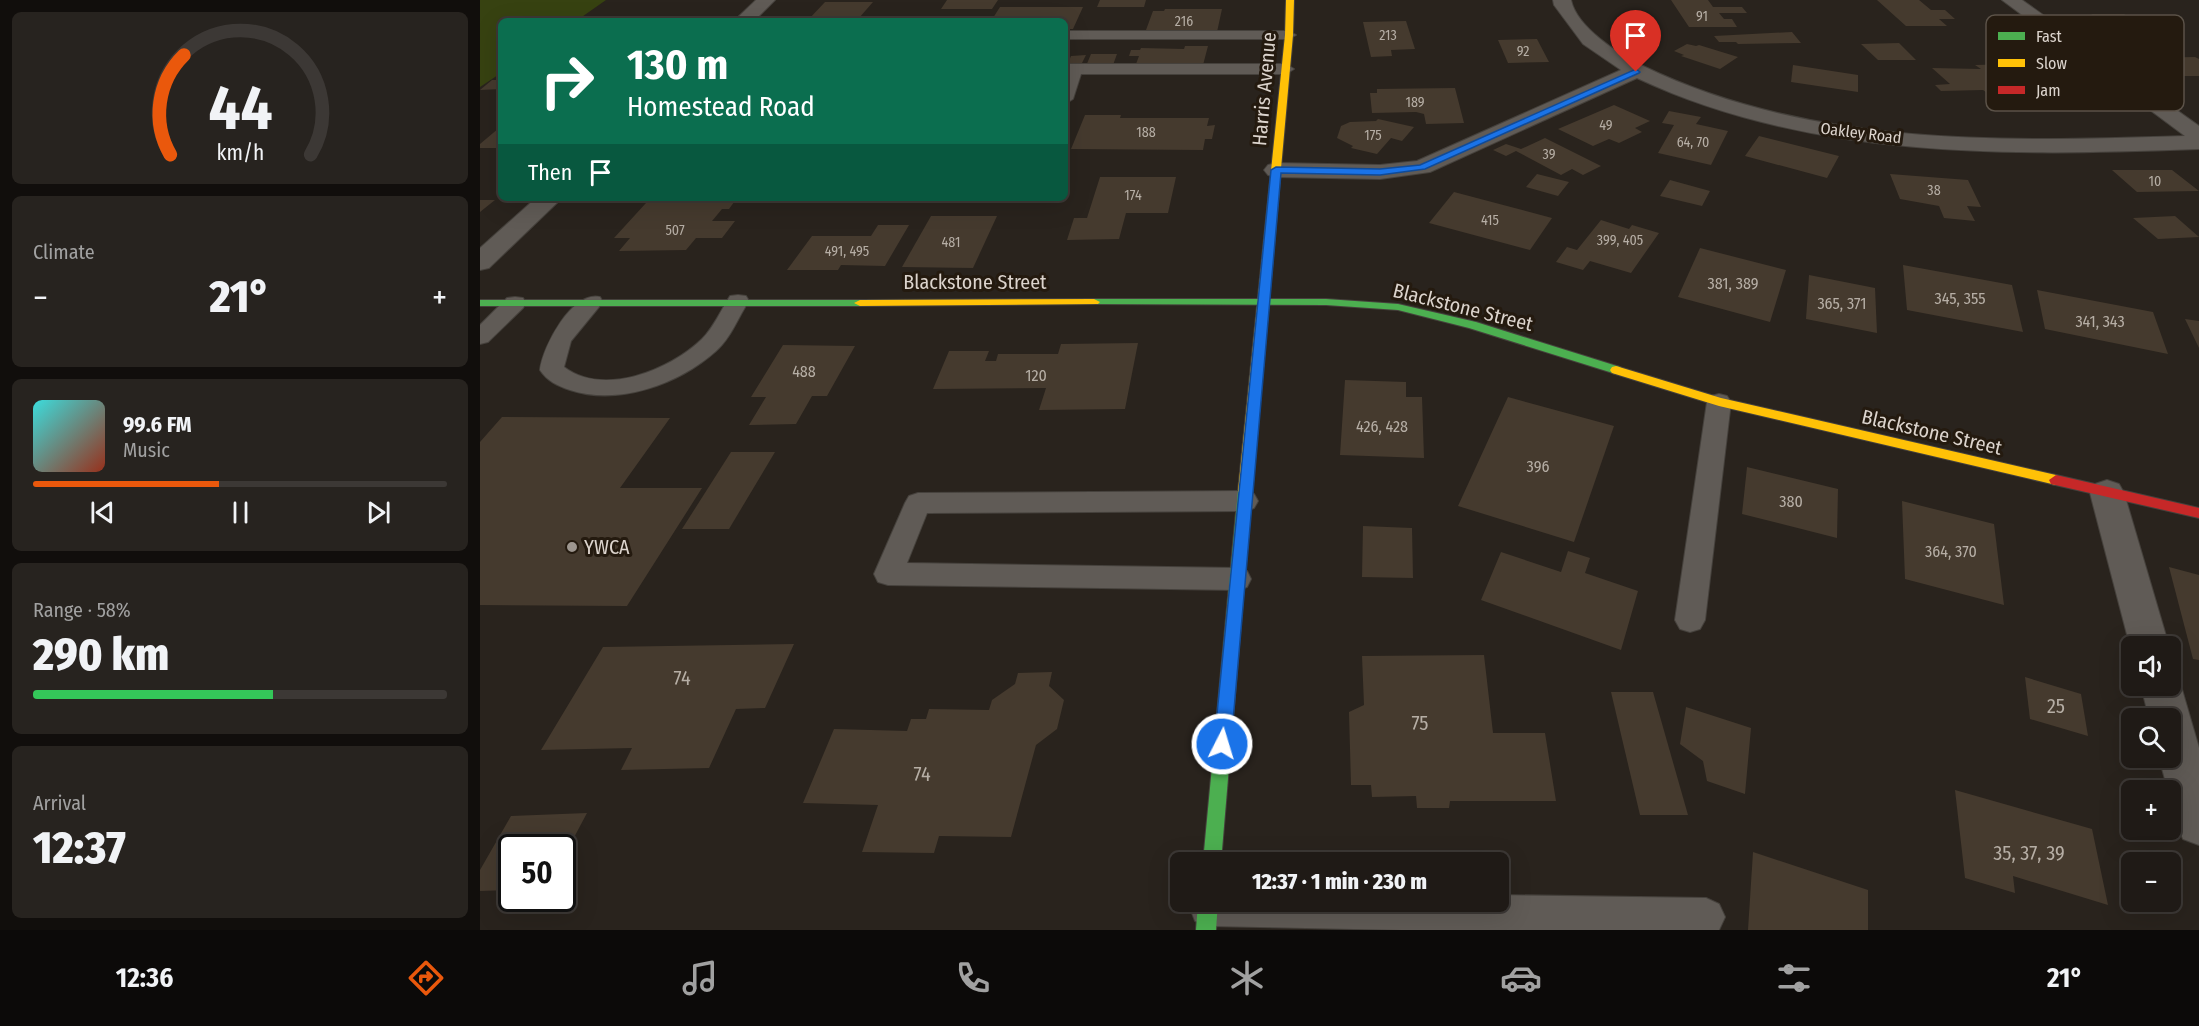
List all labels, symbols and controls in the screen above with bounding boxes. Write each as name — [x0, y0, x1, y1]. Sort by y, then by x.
house number: 91 — [1696, 8, 1708, 25]
pin — [1610, 10, 1661, 72]
house number: 216 — [1175, 13, 1193, 30]
legend — [1986, 15, 2184, 111]
icon: arrive — [1619, 19, 1652, 52]
house number: 213 — [1379, 27, 1397, 44]
text: Fast — [2036, 27, 2063, 46]
street label: Harris Avenue — [1247, 31, 1281, 147]
text: 130 m — [627, 40, 728, 90]
icon: right — [528, 42, 606, 120]
house number: 92 — [1517, 43, 1529, 60]
text: Slow — [2036, 54, 2067, 73]
text: 44 — [208, 71, 272, 146]
text: Jam — [2036, 81, 2061, 100]
text: Homestead Road — [627, 91, 815, 123]
house number: 189 — [1405, 94, 1425, 111]
house number: 49 — [1599, 117, 1613, 134]
street label: Oakley Road — [1820, 119, 1902, 147]
house number: 188 — [1136, 124, 1156, 141]
house number: 175 — [1364, 127, 1382, 144]
house number: 64, 70 — [1677, 134, 1709, 151]
text: km/h — [216, 140, 264, 166]
house number: 39 — [1543, 146, 1556, 163]
icon: arrive — [584, 156, 617, 189]
text: Then — [528, 159, 572, 186]
house number: 10 — [2149, 173, 2161, 190]
house number: 38 — [1927, 182, 1941, 199]
house number: 174 — [1124, 187, 1142, 204]
house number: 415 — [1481, 212, 1499, 229]
house number: 507 — [665, 222, 685, 239]
house number: 399, 405 — [1597, 232, 1643, 249]
house number: 481 — [942, 234, 960, 251]
text: Climate — [33, 240, 95, 264]
house number: 491, 495 — [825, 243, 869, 260]
text: 21° — [209, 270, 270, 324]
street label: Blackstone Street — [903, 270, 1047, 294]
house number: 381, 389 — [1708, 274, 1759, 293]
text: − — [33, 278, 48, 318]
text: + — [432, 278, 447, 318]
street label: Blackstone Street — [1391, 278, 1536, 336]
house number: 345, 355 — [1935, 289, 1986, 308]
house number: 365, 371 — [1817, 294, 1867, 313]
house number: 341, 343 — [2075, 312, 2125, 331]
house number: 488 — [792, 362, 816, 381]
house number: 120 — [1025, 366, 1047, 385]
street label: Blackstone Street — [1859, 404, 2005, 460]
text: 99.6 FM — [123, 411, 192, 438]
house number: 426, 428 — [1356, 417, 1408, 436]
text: Music — [123, 438, 170, 462]
house number: 396 — [1527, 457, 1549, 476]
house number: 380 — [1779, 492, 1803, 511]
icon: previous — [86, 496, 119, 529]
icon: pause — [224, 496, 257, 529]
icon: next — [362, 496, 395, 529]
place label: YWCA — [584, 535, 630, 559]
marker: YWCA — [565, 540, 579, 554]
house number: 364, 370 — [1925, 542, 1977, 561]
text: Range · 58% — [33, 598, 131, 622]
text: 290 km — [33, 628, 169, 682]
map controls — [2121, 636, 2181, 912]
button: sound — [2121, 636, 2181, 696]
house number: 74 — [673, 666, 691, 690]
house number: 25 — [2047, 694, 2065, 718]
button: search — [2121, 708, 2181, 768]
house number: 75 — [1412, 711, 1429, 735]
position arrow — [1190, 712, 1254, 776]
house number: 74 — [913, 762, 931, 786]
button: + — [2121, 780, 2181, 840]
text: Arrival — [33, 791, 86, 815]
text: 12:37 — [33, 821, 126, 875]
speed limit sign: 50 — [498, 834, 576, 912]
house number: 35, 37, 39 — [1993, 841, 2065, 865]
button: − — [2121, 852, 2181, 912]
text: 12:37 · 1 min · 230 m — [1252, 868, 1427, 895]
icon: directions — [405, 957, 447, 999]
icon: music — [679, 957, 721, 999]
icon: phone — [952, 957, 994, 999]
icon: climate — [1226, 957, 1268, 999]
icon: car — [1500, 957, 1542, 999]
icon: filters — [1773, 957, 1815, 999]
text: 12:36 — [116, 962, 173, 994]
text: 21° — [2047, 962, 2083, 994]

